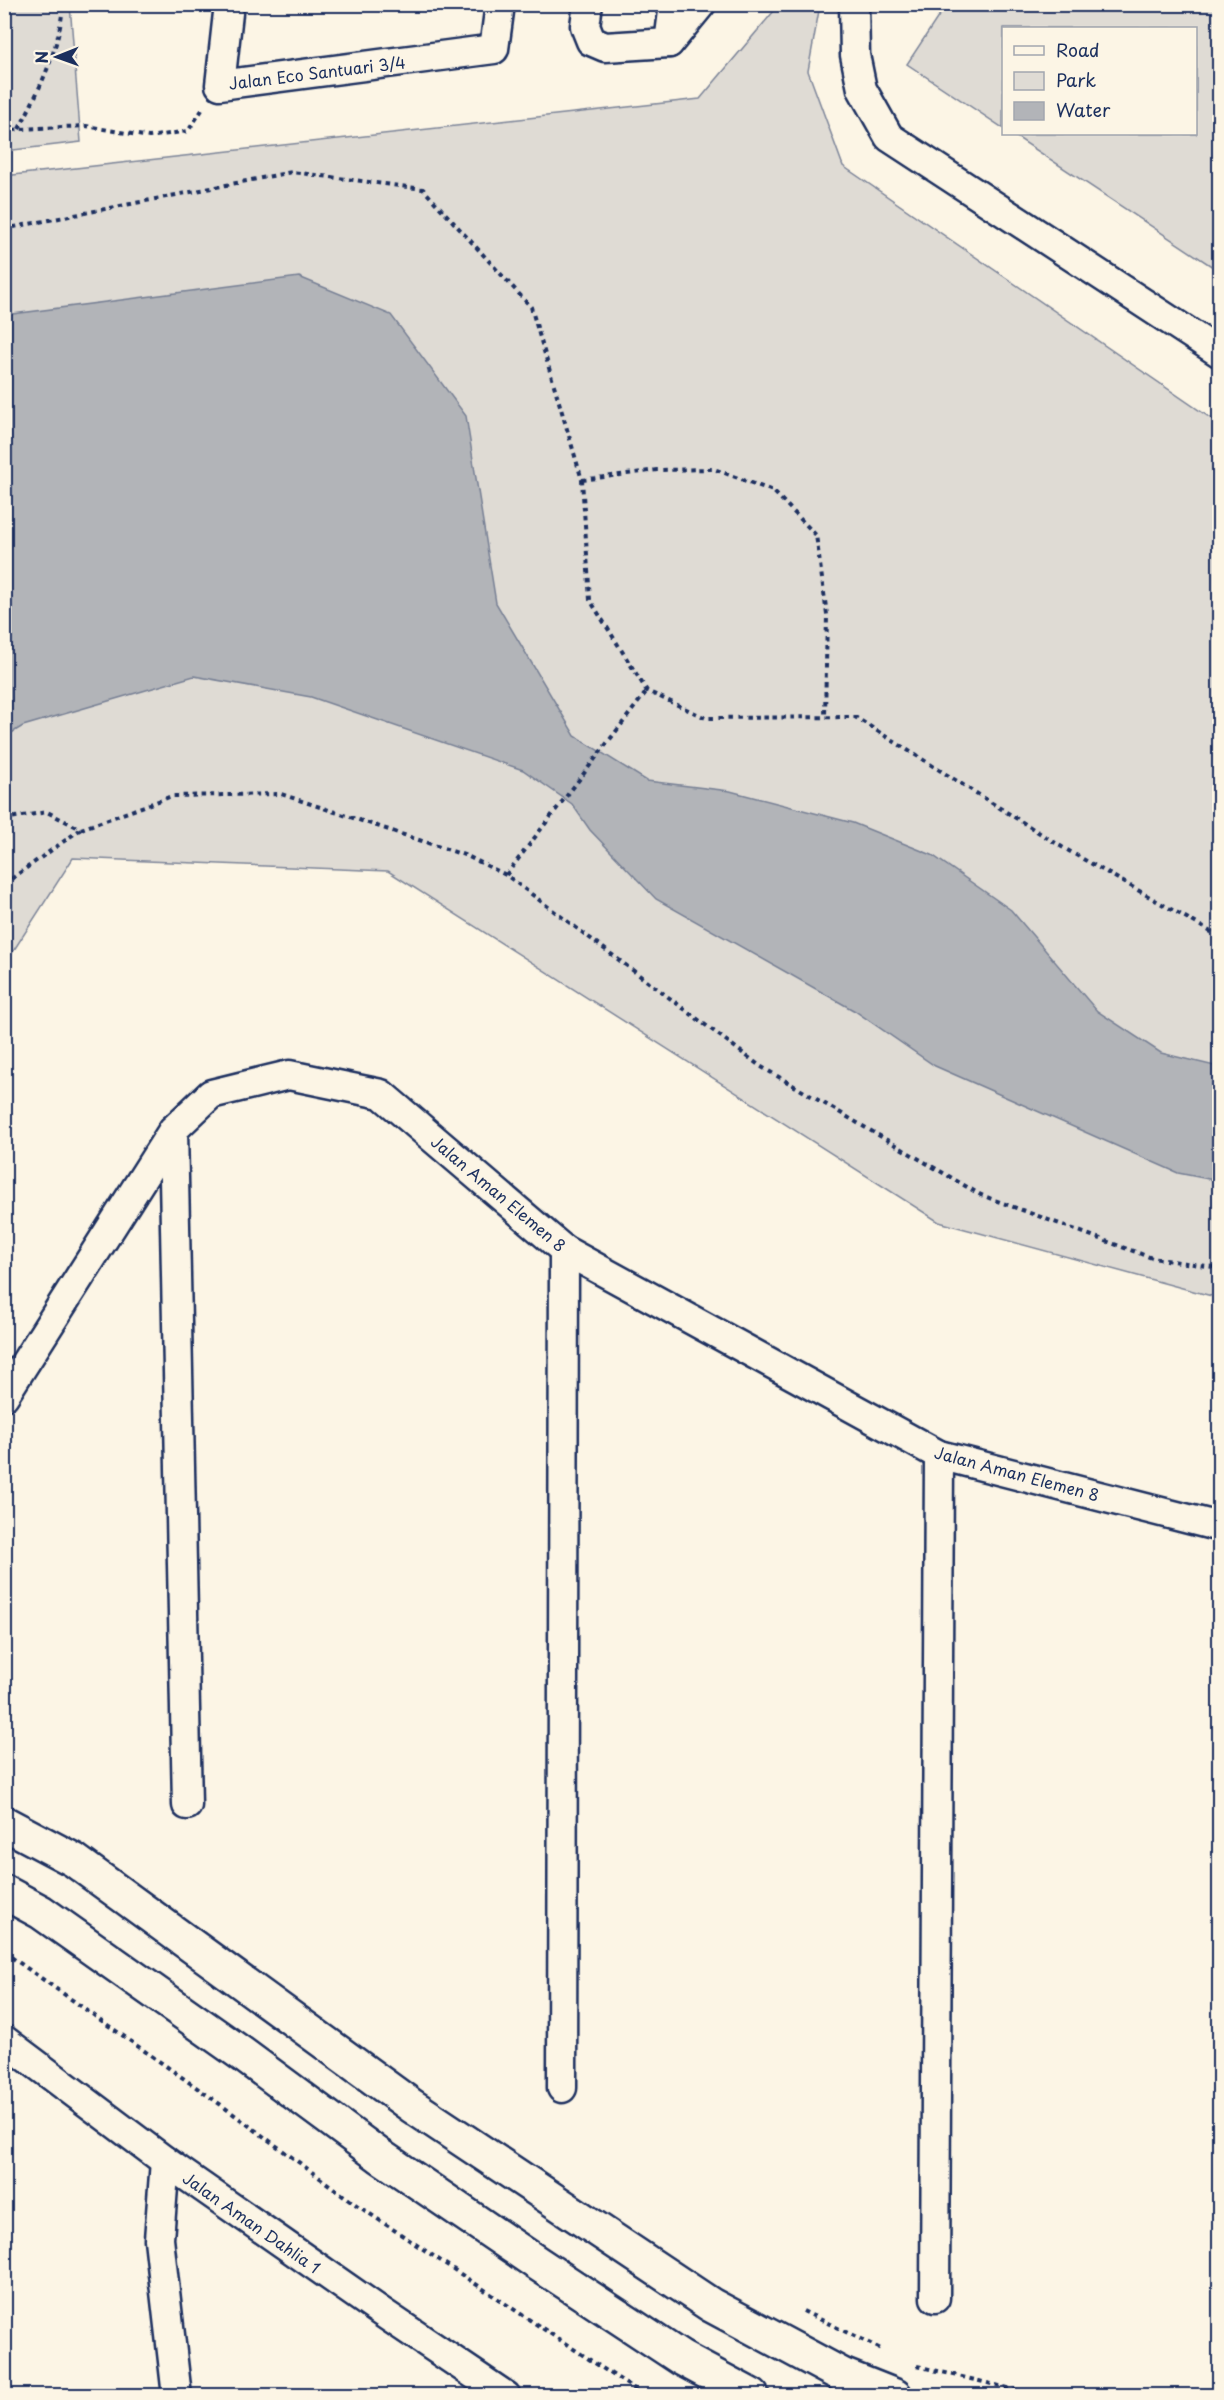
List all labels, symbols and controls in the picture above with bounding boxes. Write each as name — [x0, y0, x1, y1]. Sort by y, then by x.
north arrow — [27, 27, 87, 87]
legend — [1002, 27, 1197, 135]
text: Road — [1056, 36, 1100, 63]
street label: Jalan Eco Santuari 3/4 — [227, 49, 407, 95]
text: N — [29, 51, 53, 64]
text: Park — [1056, 66, 1096, 93]
text: Water — [1056, 96, 1111, 123]
street label: Jalan Aman Elemen 8 — [426, 1129, 572, 1257]
street label: Jalan Aman Elemen 8 — [932, 1439, 1102, 1507]
street label: Jalan Aman Dahlia 1 — [178, 2165, 326, 2279]

